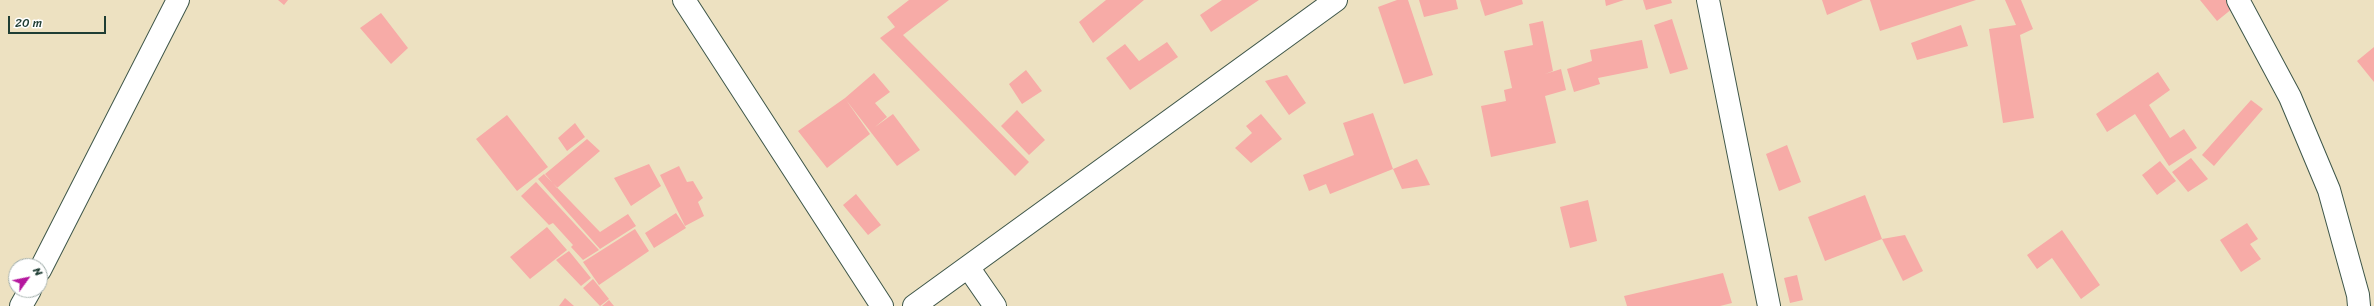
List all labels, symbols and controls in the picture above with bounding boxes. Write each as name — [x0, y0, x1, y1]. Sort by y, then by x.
scale bar — [10, 8, 108, 34]
text: 20 m — [15, 12, 42, 34]
north arrow — [8, 258, 48, 298]
text: N — [28, 263, 48, 280]

